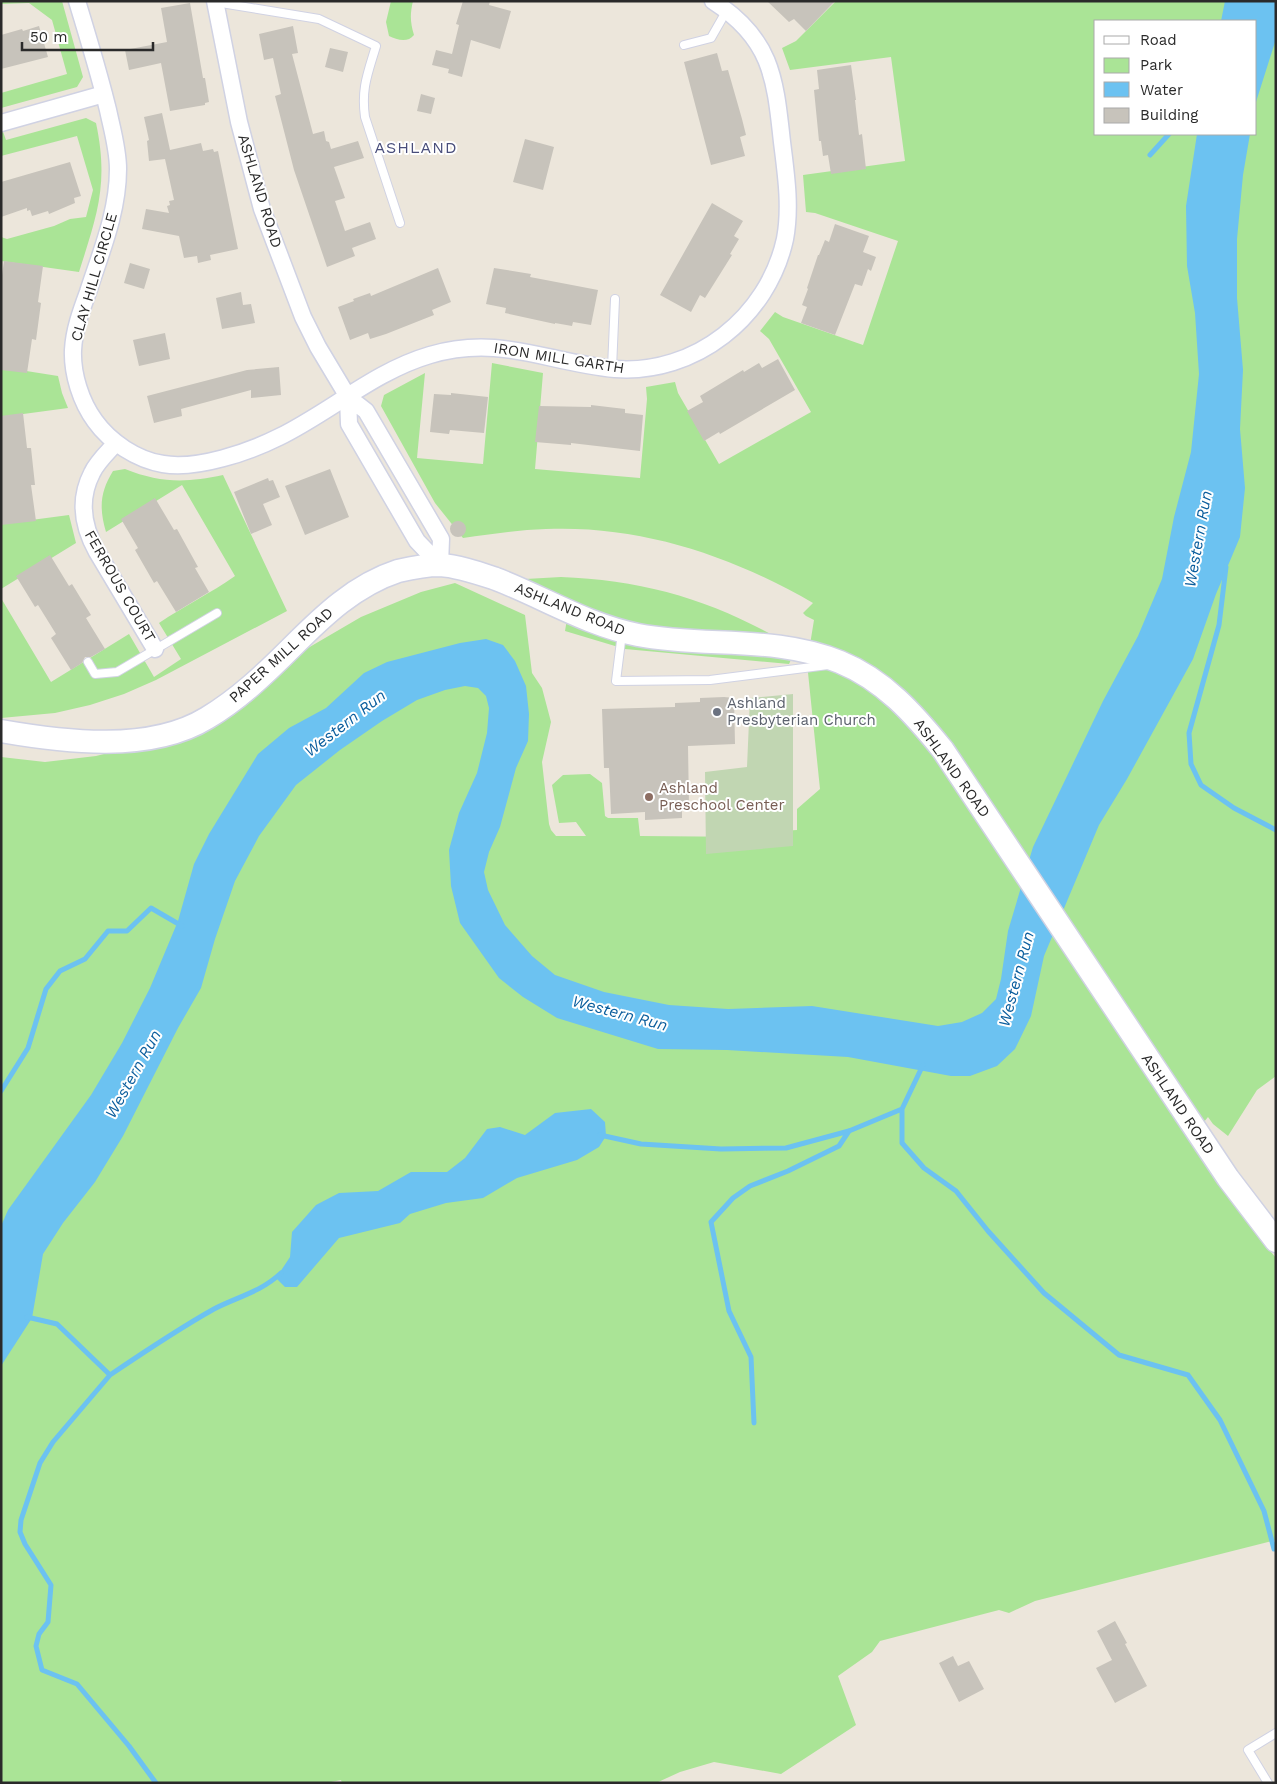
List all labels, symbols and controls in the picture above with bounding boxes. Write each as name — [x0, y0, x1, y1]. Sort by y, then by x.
scale bar — [22, 20, 154, 52]
legend — [1094, 20, 1257, 135]
text: 50 m — [30, 28, 67, 46]
text: Road — [1140, 31, 1177, 49]
text: Park — [1140, 56, 1173, 74]
text: Water — [1140, 81, 1183, 99]
text: Building — [1140, 106, 1198, 124]
street label: ASHLAND ROAD — [234, 132, 286, 250]
district label: ASHLAND — [375, 138, 457, 157]
street label: CLAY HILL CIRCLE — [67, 211, 121, 343]
street label: IRON MILL GARTH — [492, 339, 626, 377]
water label: Western Run — [1180, 489, 1216, 589]
street label: FERROUS COURT — [81, 527, 159, 645]
street label: ASHLAND ROAD — [512, 579, 628, 639]
street label: PAPER MILL ROAD — [225, 604, 337, 706]
water label: Western Run — [301, 685, 389, 761]
place label: Ashland Presbyterian Church — [727, 694, 876, 729]
marker: Ashland Presbyterian Church — [711, 706, 723, 718]
street label: ASHLAND ROAD — [910, 715, 994, 821]
place label: Ashland Preschool Center — [659, 779, 785, 814]
marker: Ashland Preschool Center — [643, 791, 655, 803]
water label: Western Run — [994, 929, 1038, 1029]
water label: Western Run — [570, 991, 670, 1035]
water label: Western Run — [101, 1027, 165, 1121]
street label: ASHLAND ROAD — [1138, 1050, 1218, 1158]

